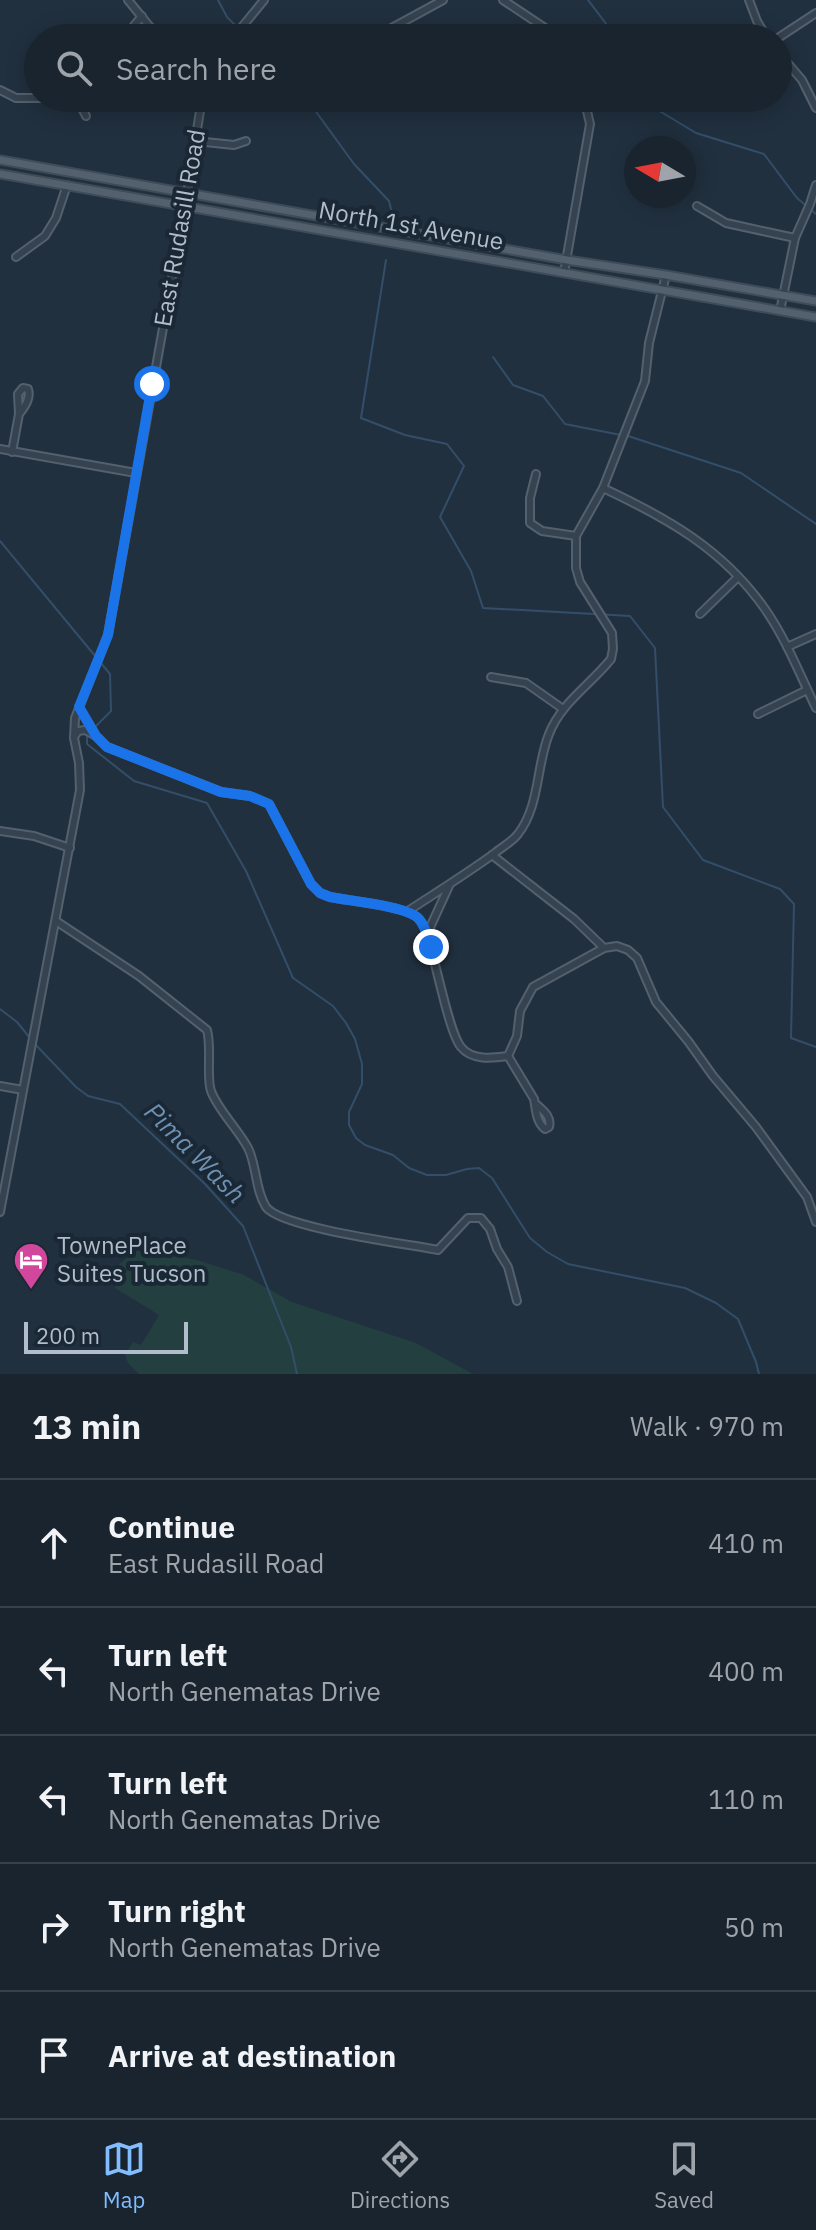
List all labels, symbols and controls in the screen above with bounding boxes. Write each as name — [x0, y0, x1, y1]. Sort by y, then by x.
search box — [24, 24, 792, 112]
icon: search — [52, 46, 96, 90]
text: Search here — [116, 49, 277, 88]
street label: East Rudasill Road — [146, 127, 212, 329]
north arrow — [624, 136, 696, 208]
street label: North 1st Avenue — [316, 193, 506, 257]
route start — [134, 366, 170, 402]
route end — [413, 929, 449, 965]
water label: Pima Wash — [138, 1094, 254, 1210]
place label: TownePlace Suites Tucson — [57, 1229, 206, 1289]
hotel icon: TownePlace Suites Tucson — [12, 1241, 50, 1291]
scale bar — [24, 1318, 188, 1354]
text: 200 m — [36, 1321, 100, 1350]
text: 13 min — [32, 1404, 141, 1448]
text: Walk · 970 m — [630, 1409, 784, 1443]
text: Continue — [108, 1507, 235, 1546]
icon: ahead — [32, 1521, 76, 1565]
text: 410 m — [708, 1526, 784, 1560]
text: East Rudasill Road — [108, 1546, 324, 1580]
text: Turn left — [108, 1635, 227, 1674]
icon: left — [32, 1649, 76, 1693]
text: 400 m — [708, 1654, 784, 1688]
text: North Genematas Drive — [108, 1674, 381, 1708]
text: Turn left — [108, 1763, 227, 1802]
icon: left — [32, 1777, 76, 1821]
text: 110 m — [708, 1782, 784, 1816]
text: North Genematas Drive — [108, 1802, 381, 1836]
text: Turn right — [108, 1891, 246, 1930]
icon: right — [32, 1905, 76, 1949]
text: 50 m — [724, 1910, 784, 1944]
text: North Genematas Drive — [108, 1930, 381, 1964]
icon: arrive — [32, 2033, 76, 2077]
text: Arrive at destination — [108, 2036, 396, 2075]
tab: Map — [102, 2137, 146, 2214]
tab: Directions — [350, 2137, 450, 2214]
tab: Saved — [654, 2137, 714, 2214]

